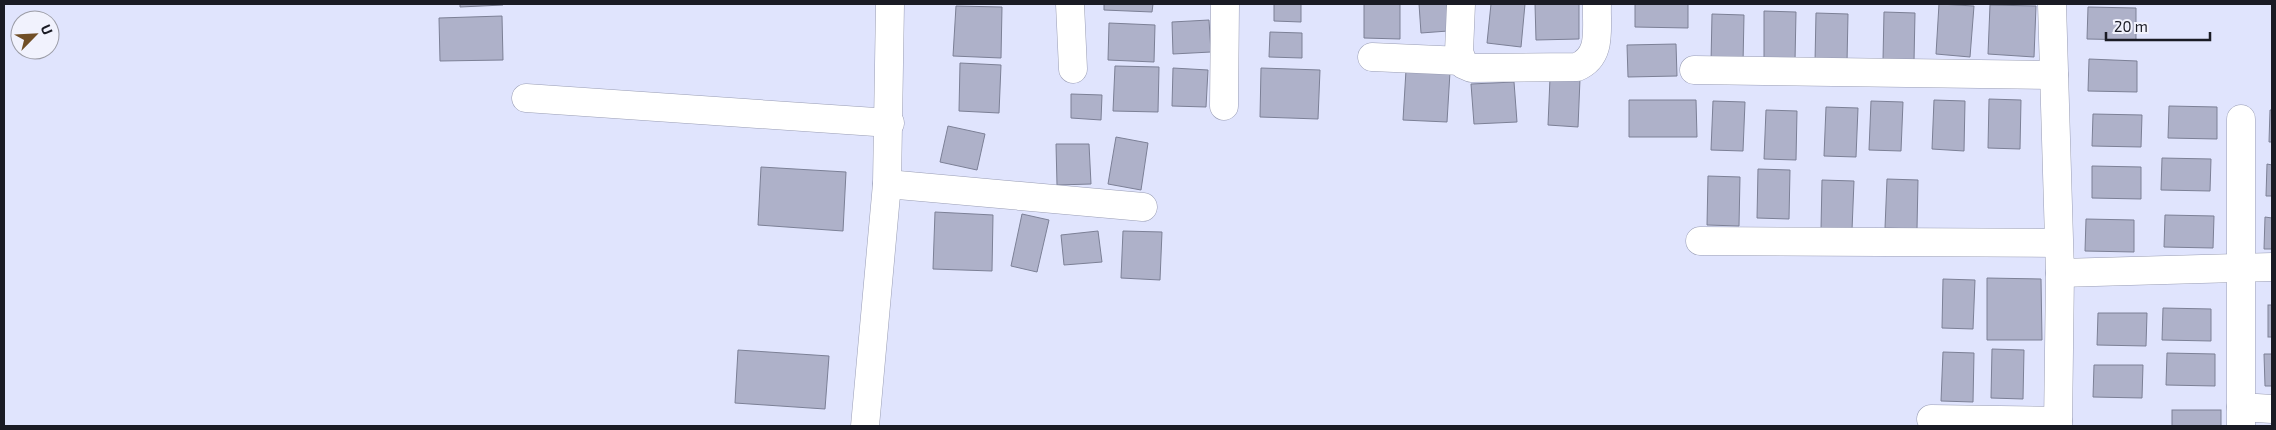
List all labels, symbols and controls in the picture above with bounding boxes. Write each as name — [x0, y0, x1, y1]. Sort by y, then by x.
north arrow — [10, 10, 60, 60]
scale bar — [2106, 10, 2210, 42]
text: 20 m — [2114, 17, 2148, 35]
text: U — [38, 22, 57, 37]

